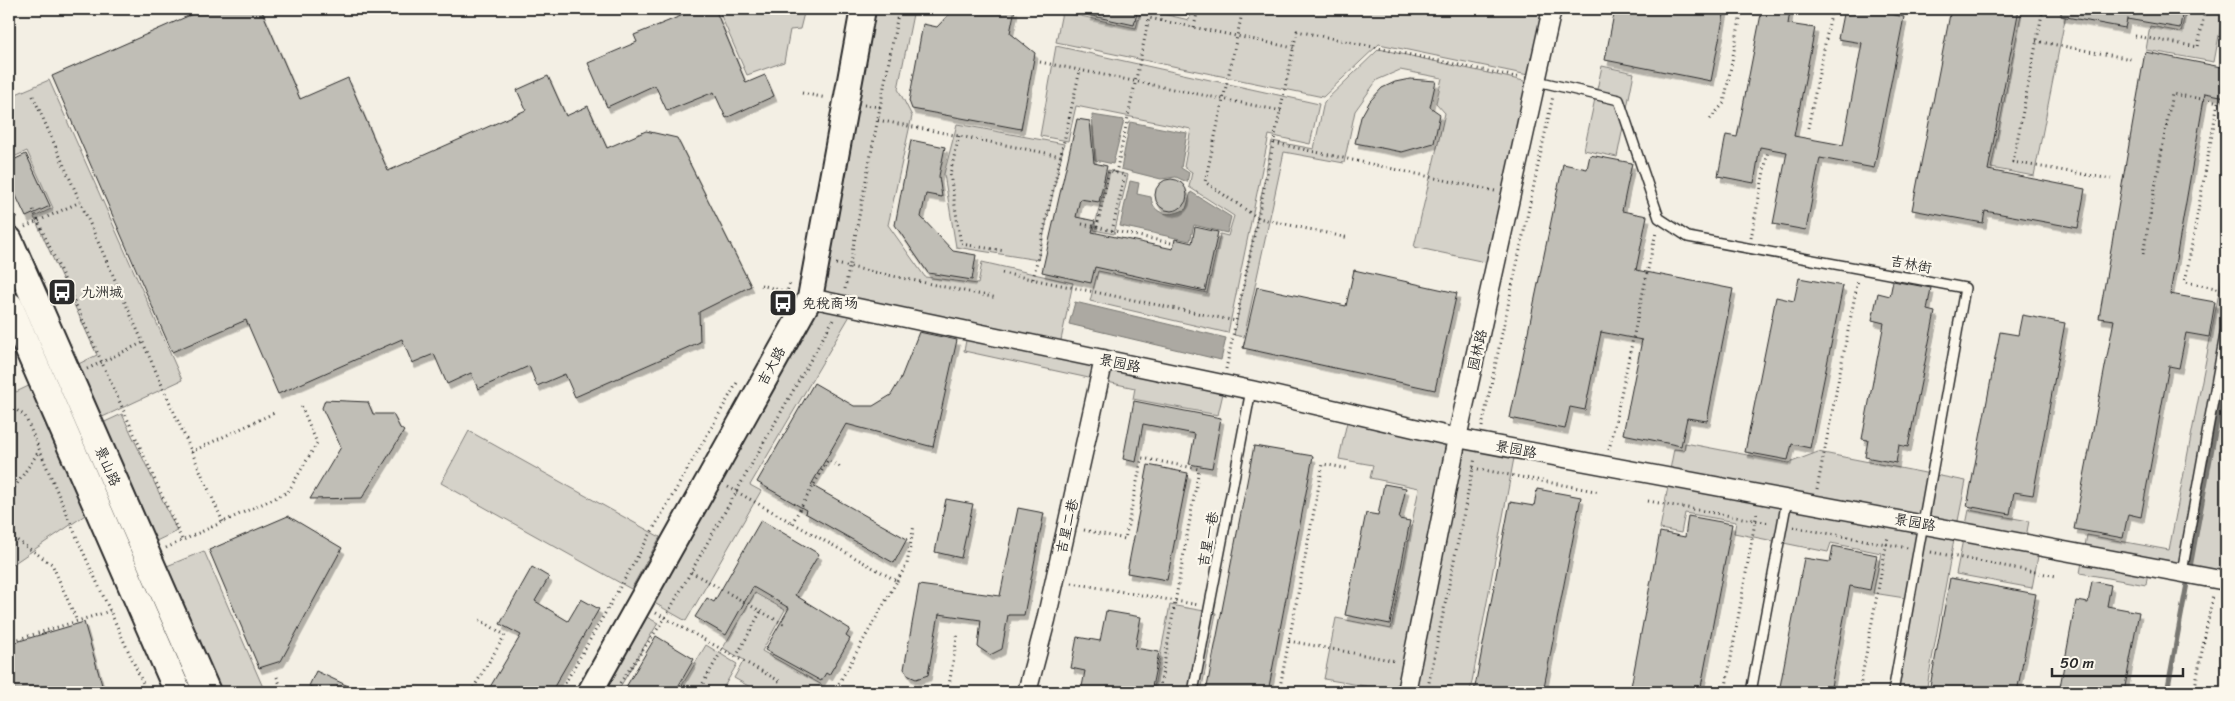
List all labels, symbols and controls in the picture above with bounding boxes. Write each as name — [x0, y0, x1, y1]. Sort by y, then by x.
street label: 吉林街 — [1888, 248, 1934, 281]
bus stop icon: 九洲城 — [47, 277, 77, 307]
place label: 九洲城 — [81, 280, 123, 305]
bus stop icon: 免税商场 — [768, 288, 798, 318]
place label: 免税商场 — [802, 291, 858, 316]
street label: 园林路 — [1461, 327, 1494, 373]
street label: 吉大路 — [750, 342, 793, 391]
street label: 景园路 — [1097, 347, 1143, 380]
street label: 景园路 — [1493, 433, 1539, 466]
street label: 景山路 — [88, 442, 128, 490]
street label: 吉星二巷 — [1049, 495, 1086, 556]
street label: 景园路 — [1892, 507, 1938, 538]
street label: 吉星一巷 — [1191, 508, 1226, 569]
scale bar — [2052, 646, 2184, 678]
text: 50 m — [2060, 650, 2095, 676]

